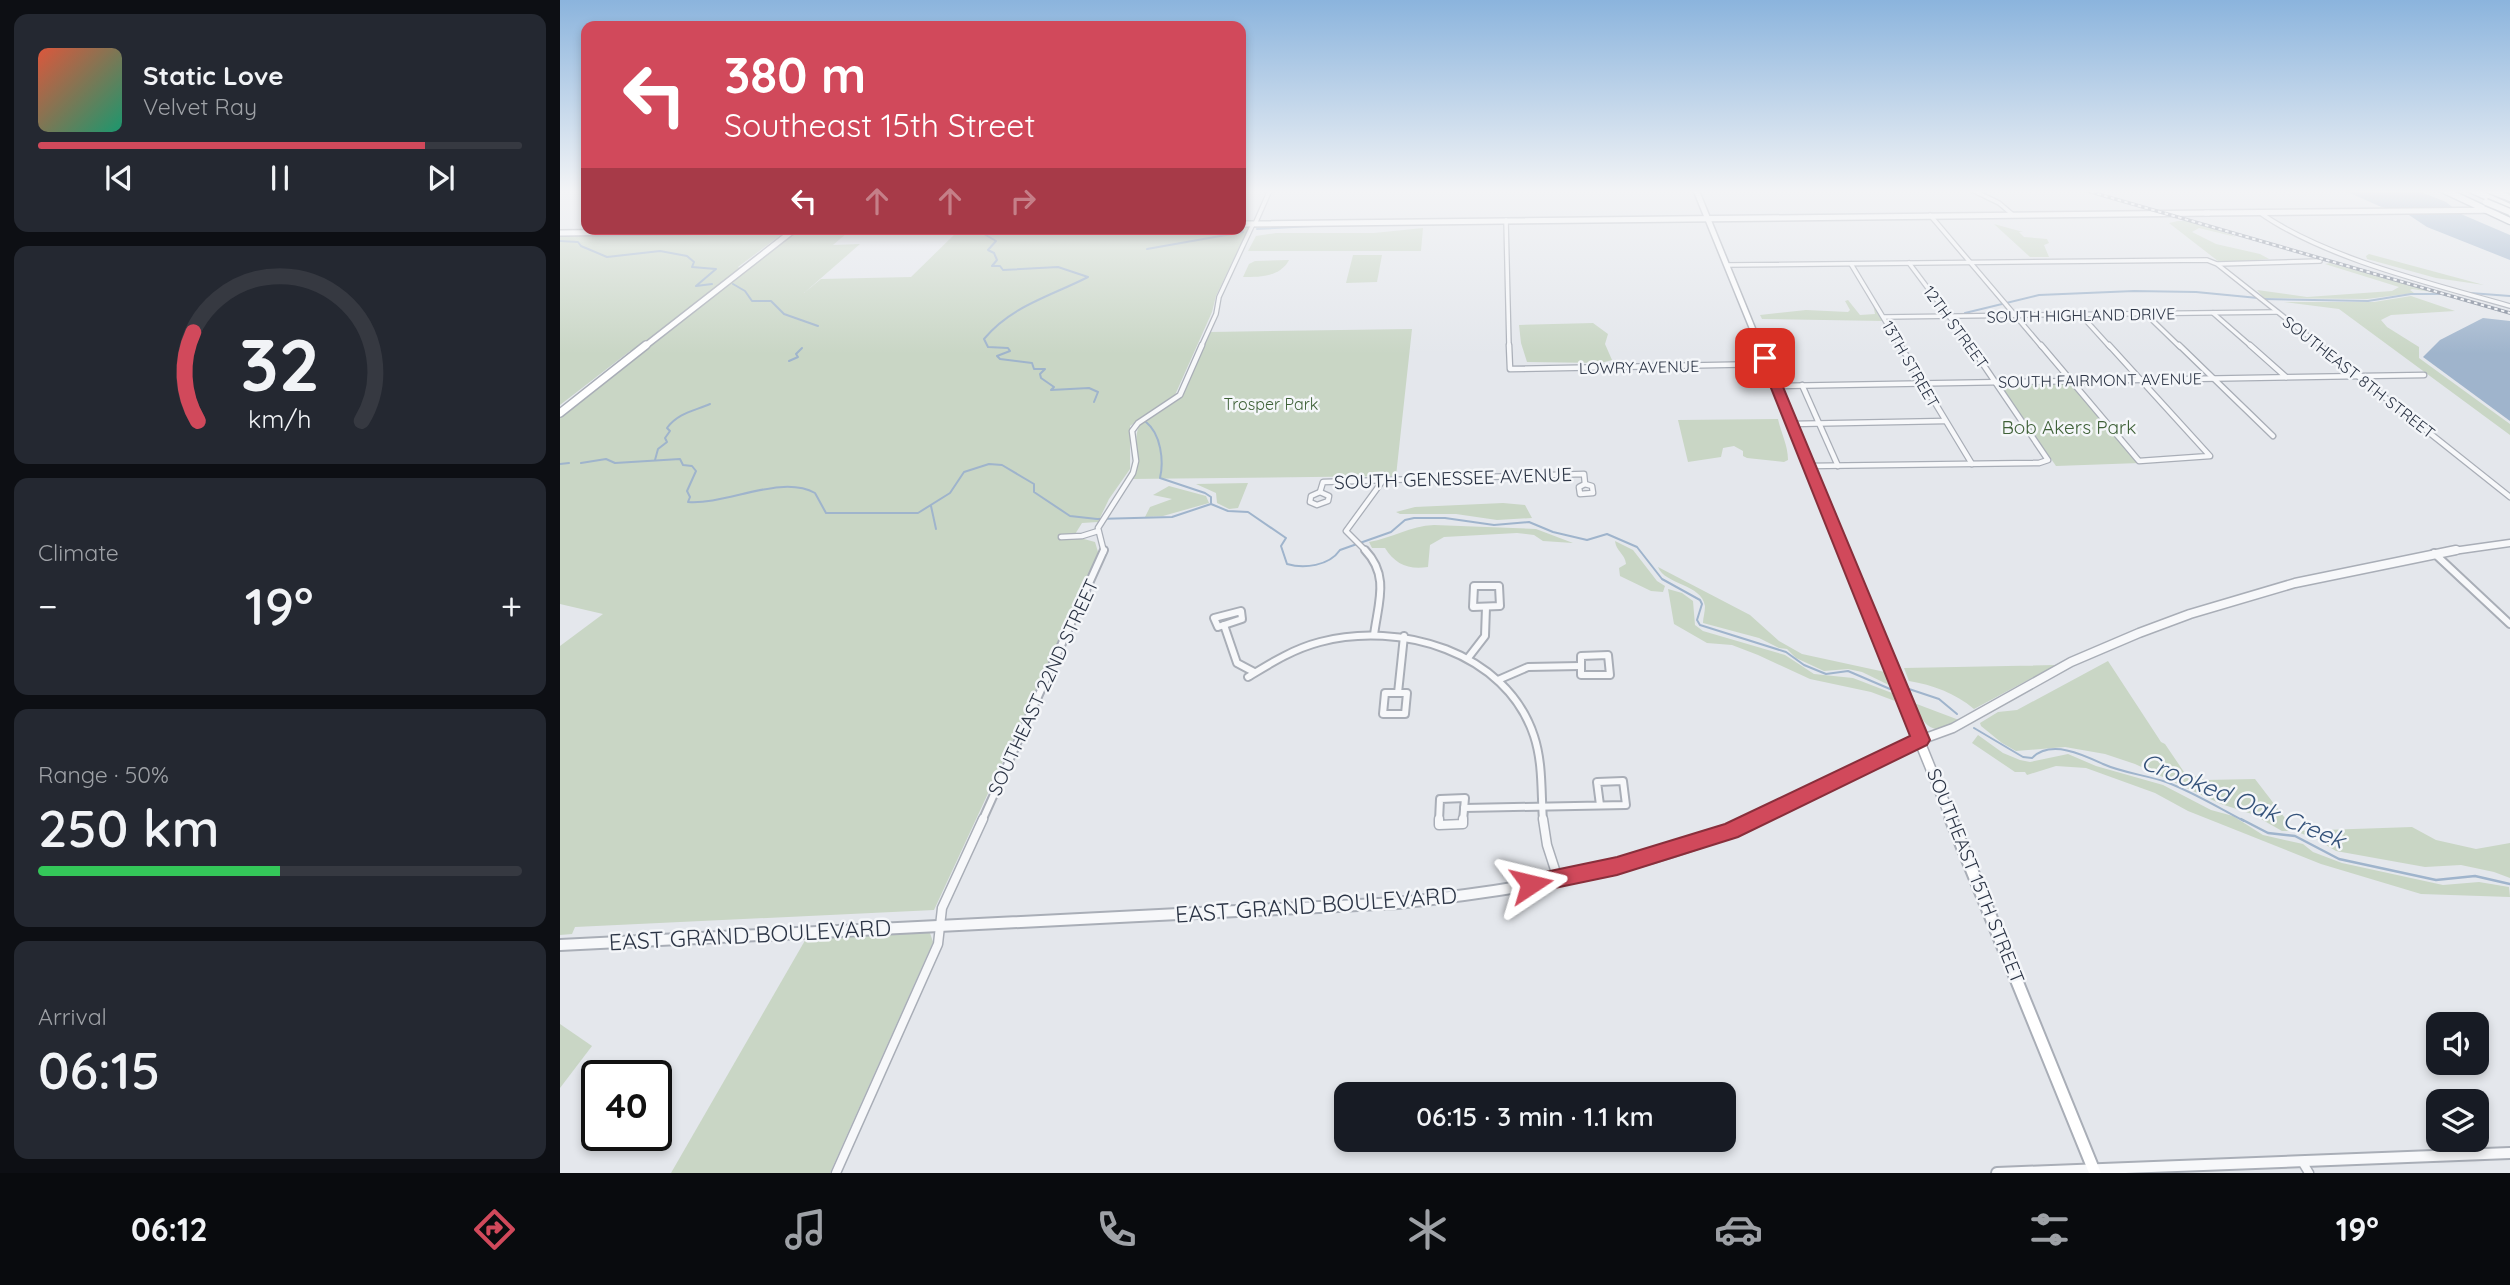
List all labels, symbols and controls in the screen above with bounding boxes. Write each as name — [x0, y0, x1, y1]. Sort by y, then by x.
text: 380 m — [724, 44, 866, 105]
icon: left — [609, 49, 700, 140]
text: Static Love — [143, 59, 284, 92]
text: Velvet Ray — [143, 92, 257, 121]
text: Southeast 15th Street — [724, 105, 1035, 145]
icon: previous — [100, 159, 138, 197]
icon: pause — [261, 159, 299, 197]
icon: next — [422, 159, 460, 197]
icon: left — [785, 182, 823, 220]
icon: ahead — [858, 182, 896, 220]
icon: ahead — [931, 182, 969, 220]
icon: right — [1004, 182, 1042, 220]
street label: 12TH STREET — [1919, 282, 1993, 373]
street label: SOUTH HIGHLAND DRIVE — [1986, 303, 2176, 327]
street label: SOUTHEAST 8TH STREET — [2279, 311, 2439, 443]
street label: 13TH STREET — [1878, 317, 1944, 411]
text: 32 — [240, 318, 320, 409]
pin — [1735, 328, 1795, 388]
icon: arrive — [1746, 339, 1784, 377]
street label: LOWRY AVENUE — [1579, 356, 1699, 378]
street label: SOUTH FAIRMONT AVENUE — [1998, 368, 2202, 392]
park label: Trosper Park — [1224, 394, 1318, 414]
text: km/h — [248, 402, 312, 433]
park label: Bob Akers Park — [2002, 415, 2136, 439]
street label: SOUTH GENESSEE AVENUE — [1334, 462, 1572, 494]
text: Climate — [38, 538, 119, 567]
text: 19° — [245, 573, 314, 638]
street label: SOUTHEAST 22ND STREET — [982, 575, 1104, 799]
text: − — [38, 582, 58, 630]
text: + — [501, 582, 522, 630]
water label: Crooked Oak Creek — [2137, 746, 2352, 855]
text: Range · 50% — [38, 760, 169, 789]
street label: SOUTHEAST 15TH STREET — [1922, 765, 2030, 987]
text: 250 km — [38, 795, 220, 860]
position arrow — [1494, 847, 1568, 921]
street label: EAST GRAND BOULEVARD — [1174, 880, 1458, 929]
street label: EAST GRAND BOULEVARD — [608, 913, 892, 956]
text: Arrival — [38, 1002, 107, 1031]
map controls — [2426, 1012, 2489, 1152]
button: sound — [2426, 1012, 2489, 1075]
text: 06:15 — [38, 1037, 160, 1102]
speed limit sign: 40 — [581, 1060, 672, 1151]
button: layers — [2426, 1089, 2489, 1152]
text: 06:15 · 3 min · 1.1 km — [1416, 1100, 1654, 1133]
icon: directions — [470, 1205, 519, 1254]
icon: music — [781, 1205, 830, 1254]
icon: phone — [1092, 1205, 1141, 1254]
icon: climate — [1403, 1205, 1452, 1254]
icon: car — [1714, 1205, 1763, 1254]
icon: filters — [2025, 1205, 2074, 1254]
text: 06:12 — [131, 1209, 208, 1249]
text: 19° — [2336, 1209, 2379, 1249]

